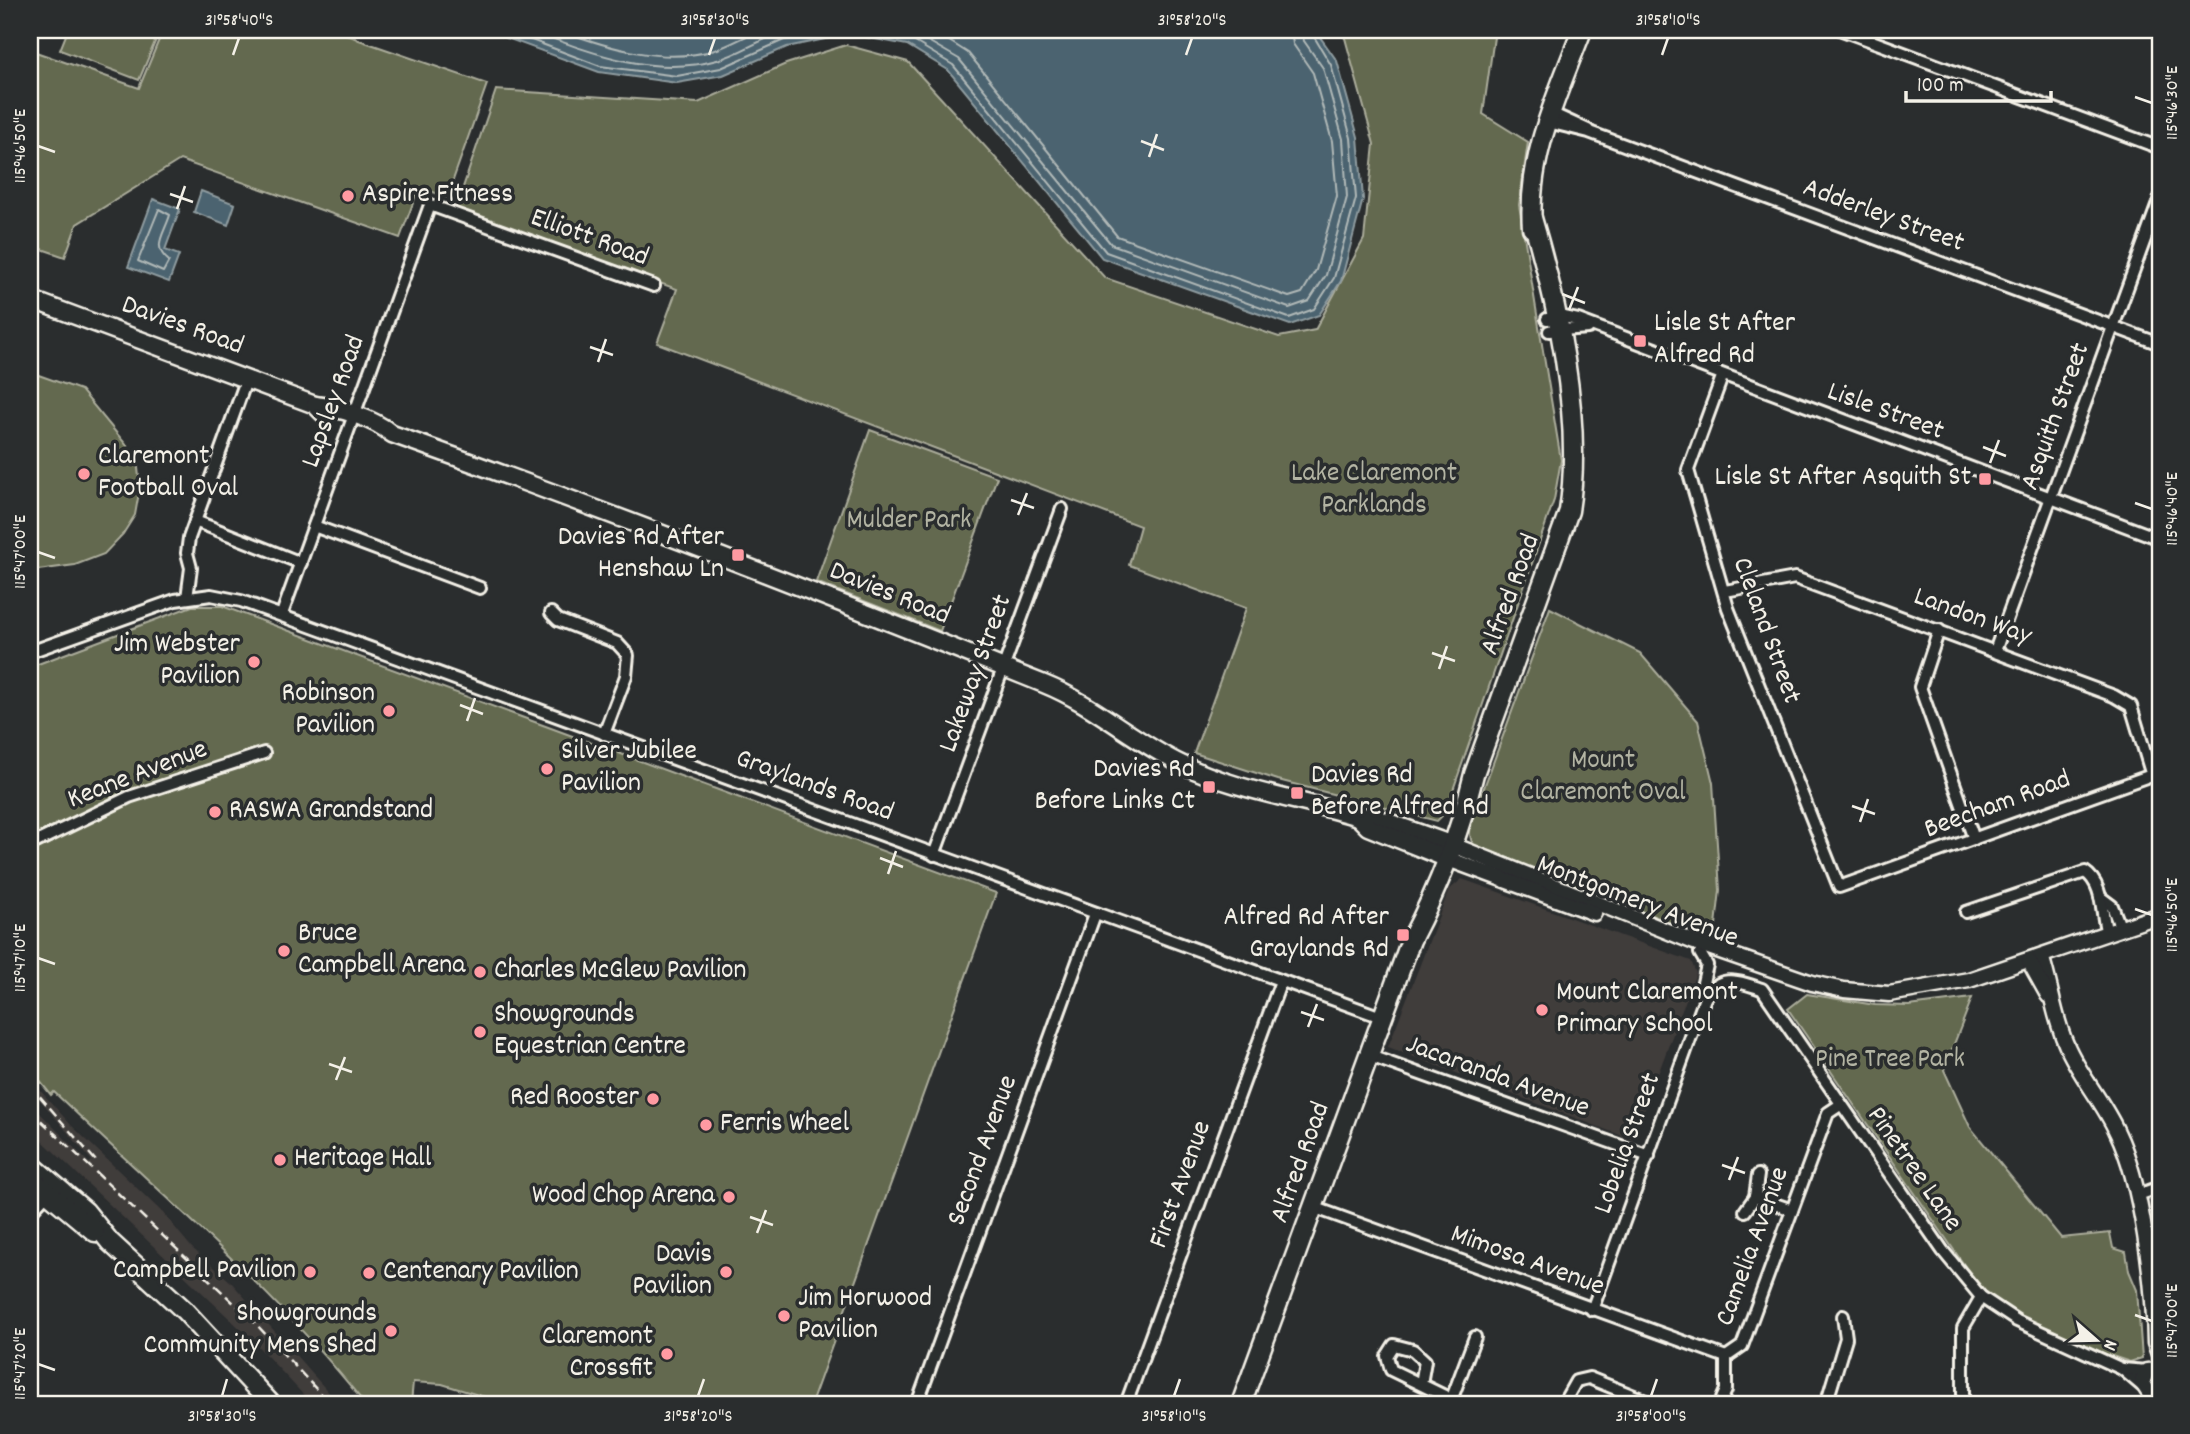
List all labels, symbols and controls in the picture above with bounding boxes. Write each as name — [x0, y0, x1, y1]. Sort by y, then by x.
text: 31°58'40"S — [205, 9, 273, 34]
text: 31°58'30"S — [681, 9, 750, 34]
text: 31°58'20"S — [1158, 9, 1226, 34]
text: 31°58'10"S — [1636, 9, 1701, 34]
scale bar — [1906, 60, 2052, 104]
text: 115°46'30"E — [2161, 66, 2186, 140]
text: 100 m — [1917, 72, 1964, 102]
text: 115°46'50"E — [9, 109, 34, 183]
street label: Adderley Street — [1797, 169, 1969, 265]
place label: Aspire Fitness — [362, 176, 513, 216]
marker: Aspire Fitness — [340, 188, 356, 204]
street label: Elliott Road — [524, 199, 654, 279]
street label: Davies Road — [115, 286, 249, 368]
place label: Lisle St After Alfred Rd — [1654, 305, 1796, 377]
street label: Lapsley Road — [293, 330, 377, 474]
marker: Lisle St After Alfred Rd — [1632, 333, 1648, 349]
street label: Asquith Street — [2012, 338, 2102, 496]
street label: Lisle Street — [1821, 373, 1949, 453]
place label: Claremont Football Oval — [98, 438, 239, 510]
park label: Lake Claremont Parklands — [1291, 455, 1457, 527]
place label: Lisle St After Asquith St — [1715, 459, 1971, 499]
marker: Claremont Football Oval — [76, 466, 92, 482]
marker: Lisle St After Asquith St — [1977, 471, 1993, 487]
text: 115°46'40"E — [2161, 472, 2186, 546]
park label: Mulder Park — [846, 502, 972, 542]
text: 115°47'00"E — [9, 515, 34, 589]
place label: Davies Rd After Henshaw Ln — [558, 519, 725, 591]
street label: Alfred Road — [1472, 529, 1552, 661]
marker: Davies Rd After Henshaw Ln — [730, 547, 746, 563]
street label: Cleland Street — [1720, 552, 1810, 710]
street label: Davies Road — [823, 553, 955, 637]
street label: Landon Way — [1907, 578, 2037, 658]
street label: Lakeway Street — [930, 589, 1024, 759]
place label: Jim Webster Pavilion — [114, 626, 241, 698]
marker: Jim Webster Pavilion — [246, 654, 262, 670]
place label: Robinson Pavilion — [282, 675, 375, 747]
marker: Robinson Pavilion — [381, 703, 397, 719]
street label: Keane Avenue — [62, 731, 214, 821]
place label: Silver Jubilee Pavilion — [561, 733, 697, 805]
street label: Graylands Road — [729, 740, 899, 834]
park label: Mount Claremont Oval — [1520, 742, 1686, 814]
place label: Davies Rd Before Links Ct — [1035, 751, 1195, 823]
place label: Davies Rd Before Alfred Rd — [1311, 757, 1489, 829]
marker: Silver Jubilee Pavilion — [539, 761, 555, 777]
street label: Beecham Road — [1919, 761, 2077, 851]
marker: Davies Rd Before Links Ct — [1201, 779, 1217, 795]
marker: Davies Rd Before Alfred Rd — [1289, 785, 1305, 801]
place label: RASWA Grandstand — [229, 792, 433, 832]
marker: RASWA Grandstand — [207, 804, 223, 820]
street label: Montgomery Avenue — [1530, 846, 1744, 960]
text: 115°46'50"E — [2161, 878, 2186, 952]
place label: Alfred Rd After Graylands Rd — [1224, 899, 1390, 971]
place label: Bruce Campbell Arena — [298, 915, 466, 987]
text: 115°47'10"E — [9, 924, 34, 992]
marker: Alfred Rd After Graylands Rd — [1395, 927, 1411, 943]
marker: Bruce Campbell Arena — [276, 943, 292, 959]
place label: Charles McGlew Pavilion — [494, 952, 746, 992]
marker: Charles McGlew Pavilion — [472, 964, 488, 980]
place label: Mount Claremont Primary School — [1556, 974, 1738, 1046]
place label: Showgrounds Equestrian Centre — [494, 996, 686, 1068]
marker: Mount Claremont Primary School — [1534, 1002, 1550, 1018]
marker: Showgrounds Equestrian Centre — [472, 1024, 488, 1040]
street label: Jacaranda Avenue — [1399, 1026, 1595, 1130]
park label: Pine Tree Park — [1815, 1041, 1965, 1081]
street label: Lobelia Street — [1585, 1068, 1673, 1220]
street label: Second Avenue — [938, 1070, 1030, 1232]
place label: Red Rooster — [510, 1079, 640, 1119]
marker: Red Rooster — [645, 1091, 661, 1107]
street label: Alfred Road — [1262, 1097, 1342, 1229]
street label: Pinetree Lane — [1855, 1099, 1971, 1241]
place label: Ferris Wheel — [720, 1105, 849, 1145]
street label: First Avenue — [1140, 1116, 1224, 1254]
marker: Ferris Wheel — [698, 1117, 714, 1133]
place label: Heritage Hall — [294, 1140, 432, 1180]
marker: Heritage Hall — [272, 1152, 288, 1168]
street label: Camelia Avenue — [1707, 1162, 1801, 1332]
place label: Wood Chop Arena — [532, 1177, 716, 1217]
marker: Wood Chop Arena — [721, 1189, 737, 1205]
street label: Mimosa Avenue — [1444, 1216, 1610, 1308]
place label: Davis Pavilion — [632, 1236, 712, 1308]
place label: Campbell Pavilion — [113, 1252, 296, 1292]
place label: Centenary Pavilion — [383, 1253, 579, 1293]
marker: Campbell Pavilion — [302, 1264, 318, 1280]
marker: Davis Pavilion — [718, 1264, 734, 1280]
marker: Centenary Pavilion — [361, 1265, 377, 1281]
place label: Jim Horwood Pavilion — [798, 1280, 932, 1352]
text: 115°47'00"E — [2161, 1284, 2186, 1358]
place label: Showgrounds Community Mens Shed — [144, 1295, 377, 1367]
north arrow — [2060, 1304, 2130, 1374]
marker: Jim Horwood Pavilion — [776, 1308, 792, 1324]
place label: Claremont Crossfit — [542, 1318, 653, 1390]
marker: Showgrounds Community Mens Shed — [383, 1323, 399, 1339]
text: 115°47'20"E — [9, 1328, 34, 1400]
text: N — [2094, 1336, 2123, 1354]
marker: Claremont Crossfit — [659, 1346, 675, 1362]
text: 31°58'30"S — [188, 1405, 257, 1430]
text: 31°58'20"S — [664, 1405, 732, 1430]
text: 31°58'10"S — [1142, 1405, 1207, 1430]
text: 31°58'00"S — [1616, 1405, 1686, 1430]

